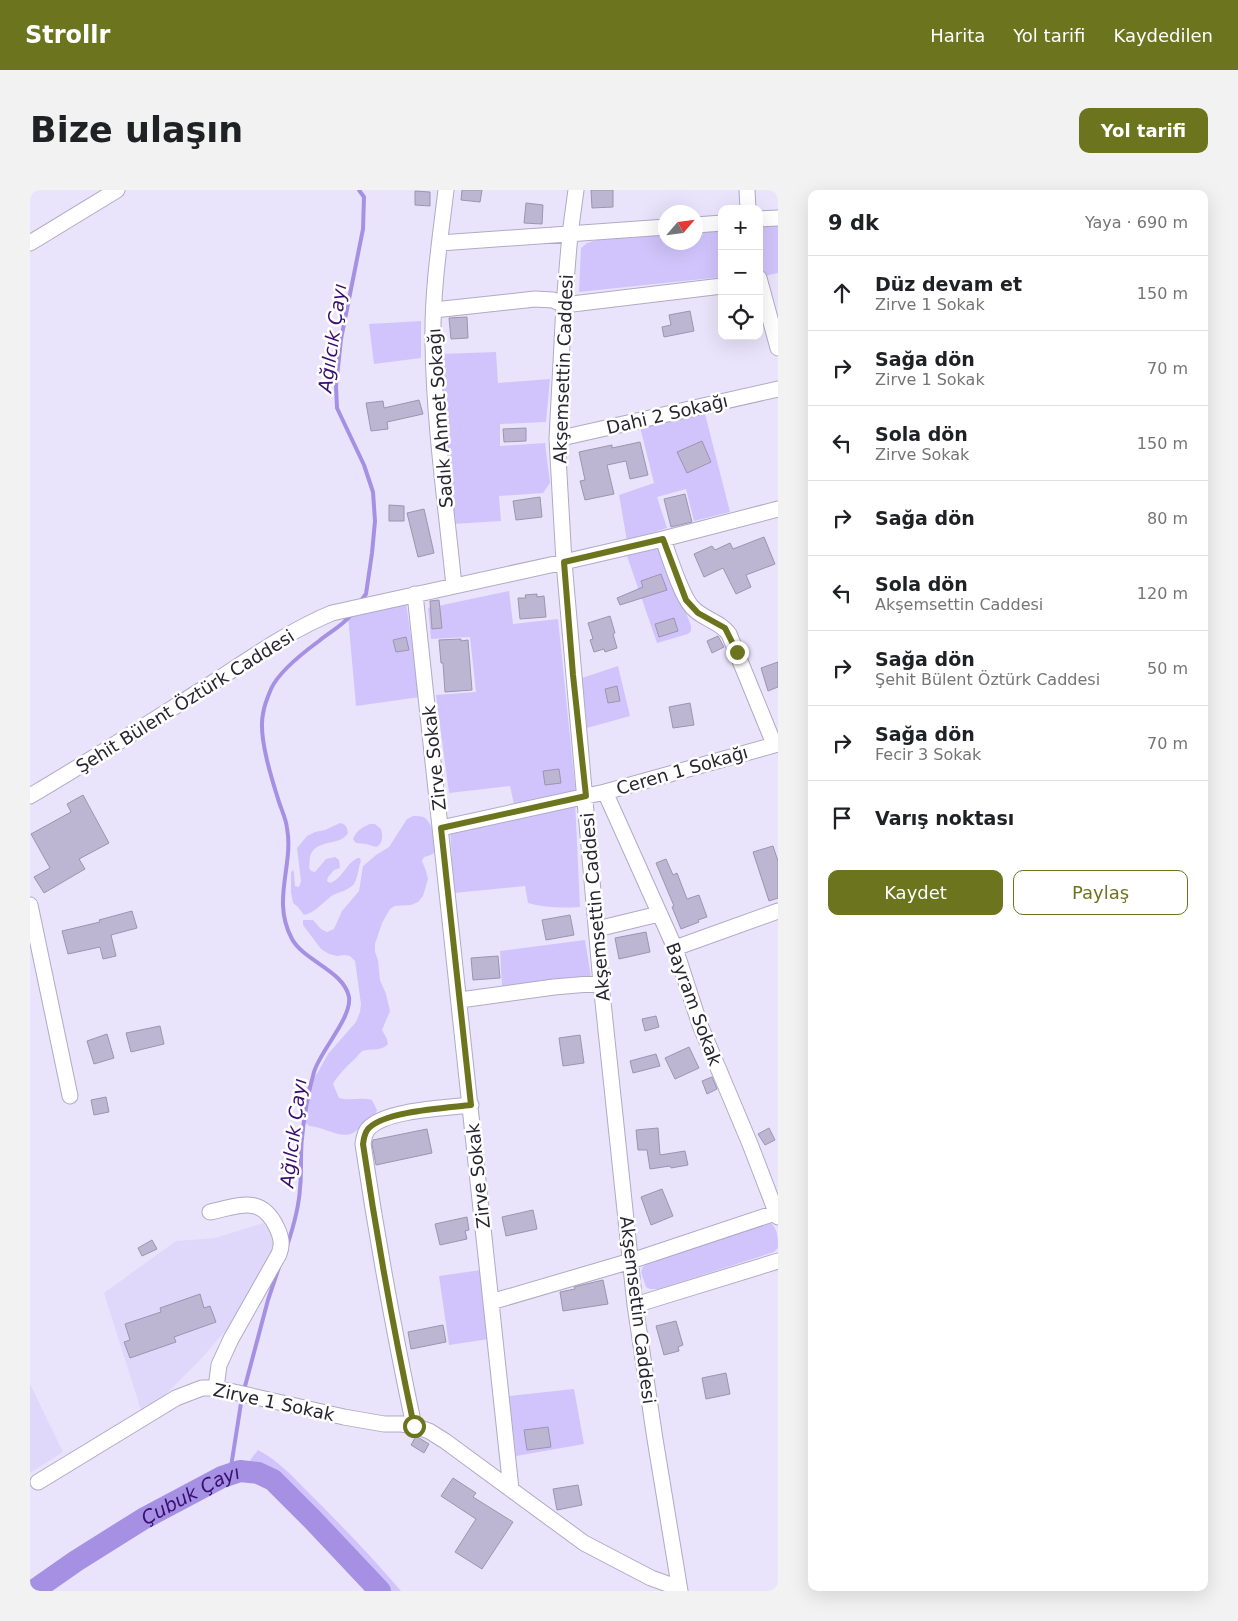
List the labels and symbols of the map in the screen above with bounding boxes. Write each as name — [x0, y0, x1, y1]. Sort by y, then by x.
north arrow — [658, 205, 703, 250]
street label: Akşemsettin Caddesi — [549, 274, 577, 464]
water label: Ağılcık Çayı — [313, 282, 351, 396]
street label: Sadık Ahmet Sokağı — [423, 327, 457, 509]
street label: Dahi 2 Sokağı — [604, 390, 730, 438]
street label: Şehit Bülent Öztürk Caddesi — [72, 625, 298, 777]
route end — [726, 641, 749, 664]
street label: Zirve Sokak — [418, 704, 450, 812]
street label: Ceren 1 Sokağı — [614, 741, 750, 799]
street label: Akşemsettin Caddesi — [576, 812, 614, 1002]
street label: Bayram Sokak — [662, 939, 726, 1069]
water label: Ağılcık Çayı — [275, 1077, 311, 1191]
street label: Zirve Sokak — [462, 1122, 494, 1230]
street label: Akşemsettin Caddesi — [616, 1215, 660, 1405]
street label: Zirve 1 Sokak — [211, 1379, 337, 1425]
route start — [403, 1415, 426, 1438]
water label: Çubuk Çayı — [137, 1461, 243, 1529]

